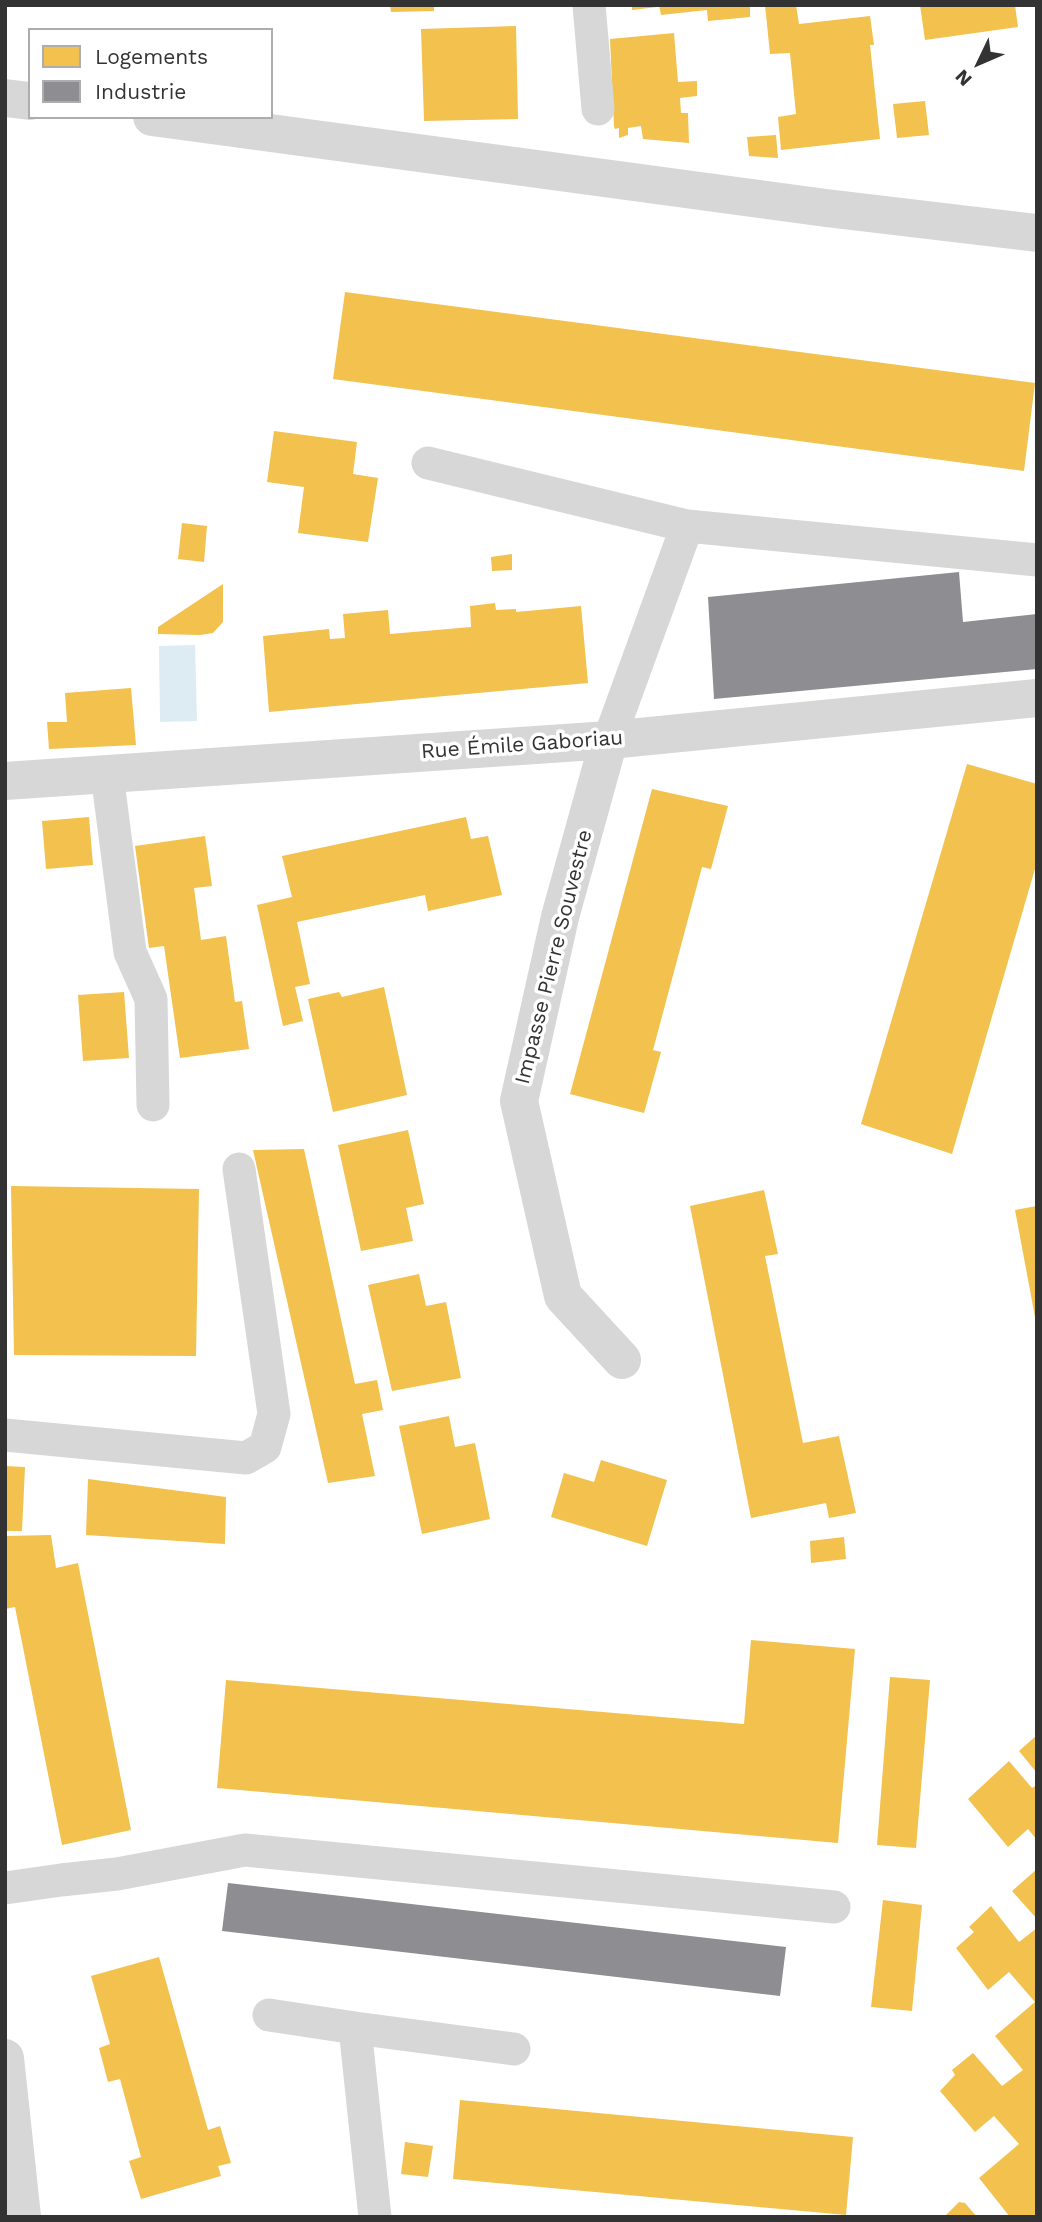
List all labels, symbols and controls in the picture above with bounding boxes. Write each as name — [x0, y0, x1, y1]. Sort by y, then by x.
legend — [28, 28, 273, 119]
north arrow — [944, 28, 1014, 98]
text: Logements — [95, 44, 208, 69]
text: N — [950, 65, 977, 91]
text: Industrie — [95, 79, 186, 104]
street label: Rue Émile Gaboriau — [420, 725, 624, 765]
street label: Impasse Pierre Souvestre — [510, 827, 598, 1087]

